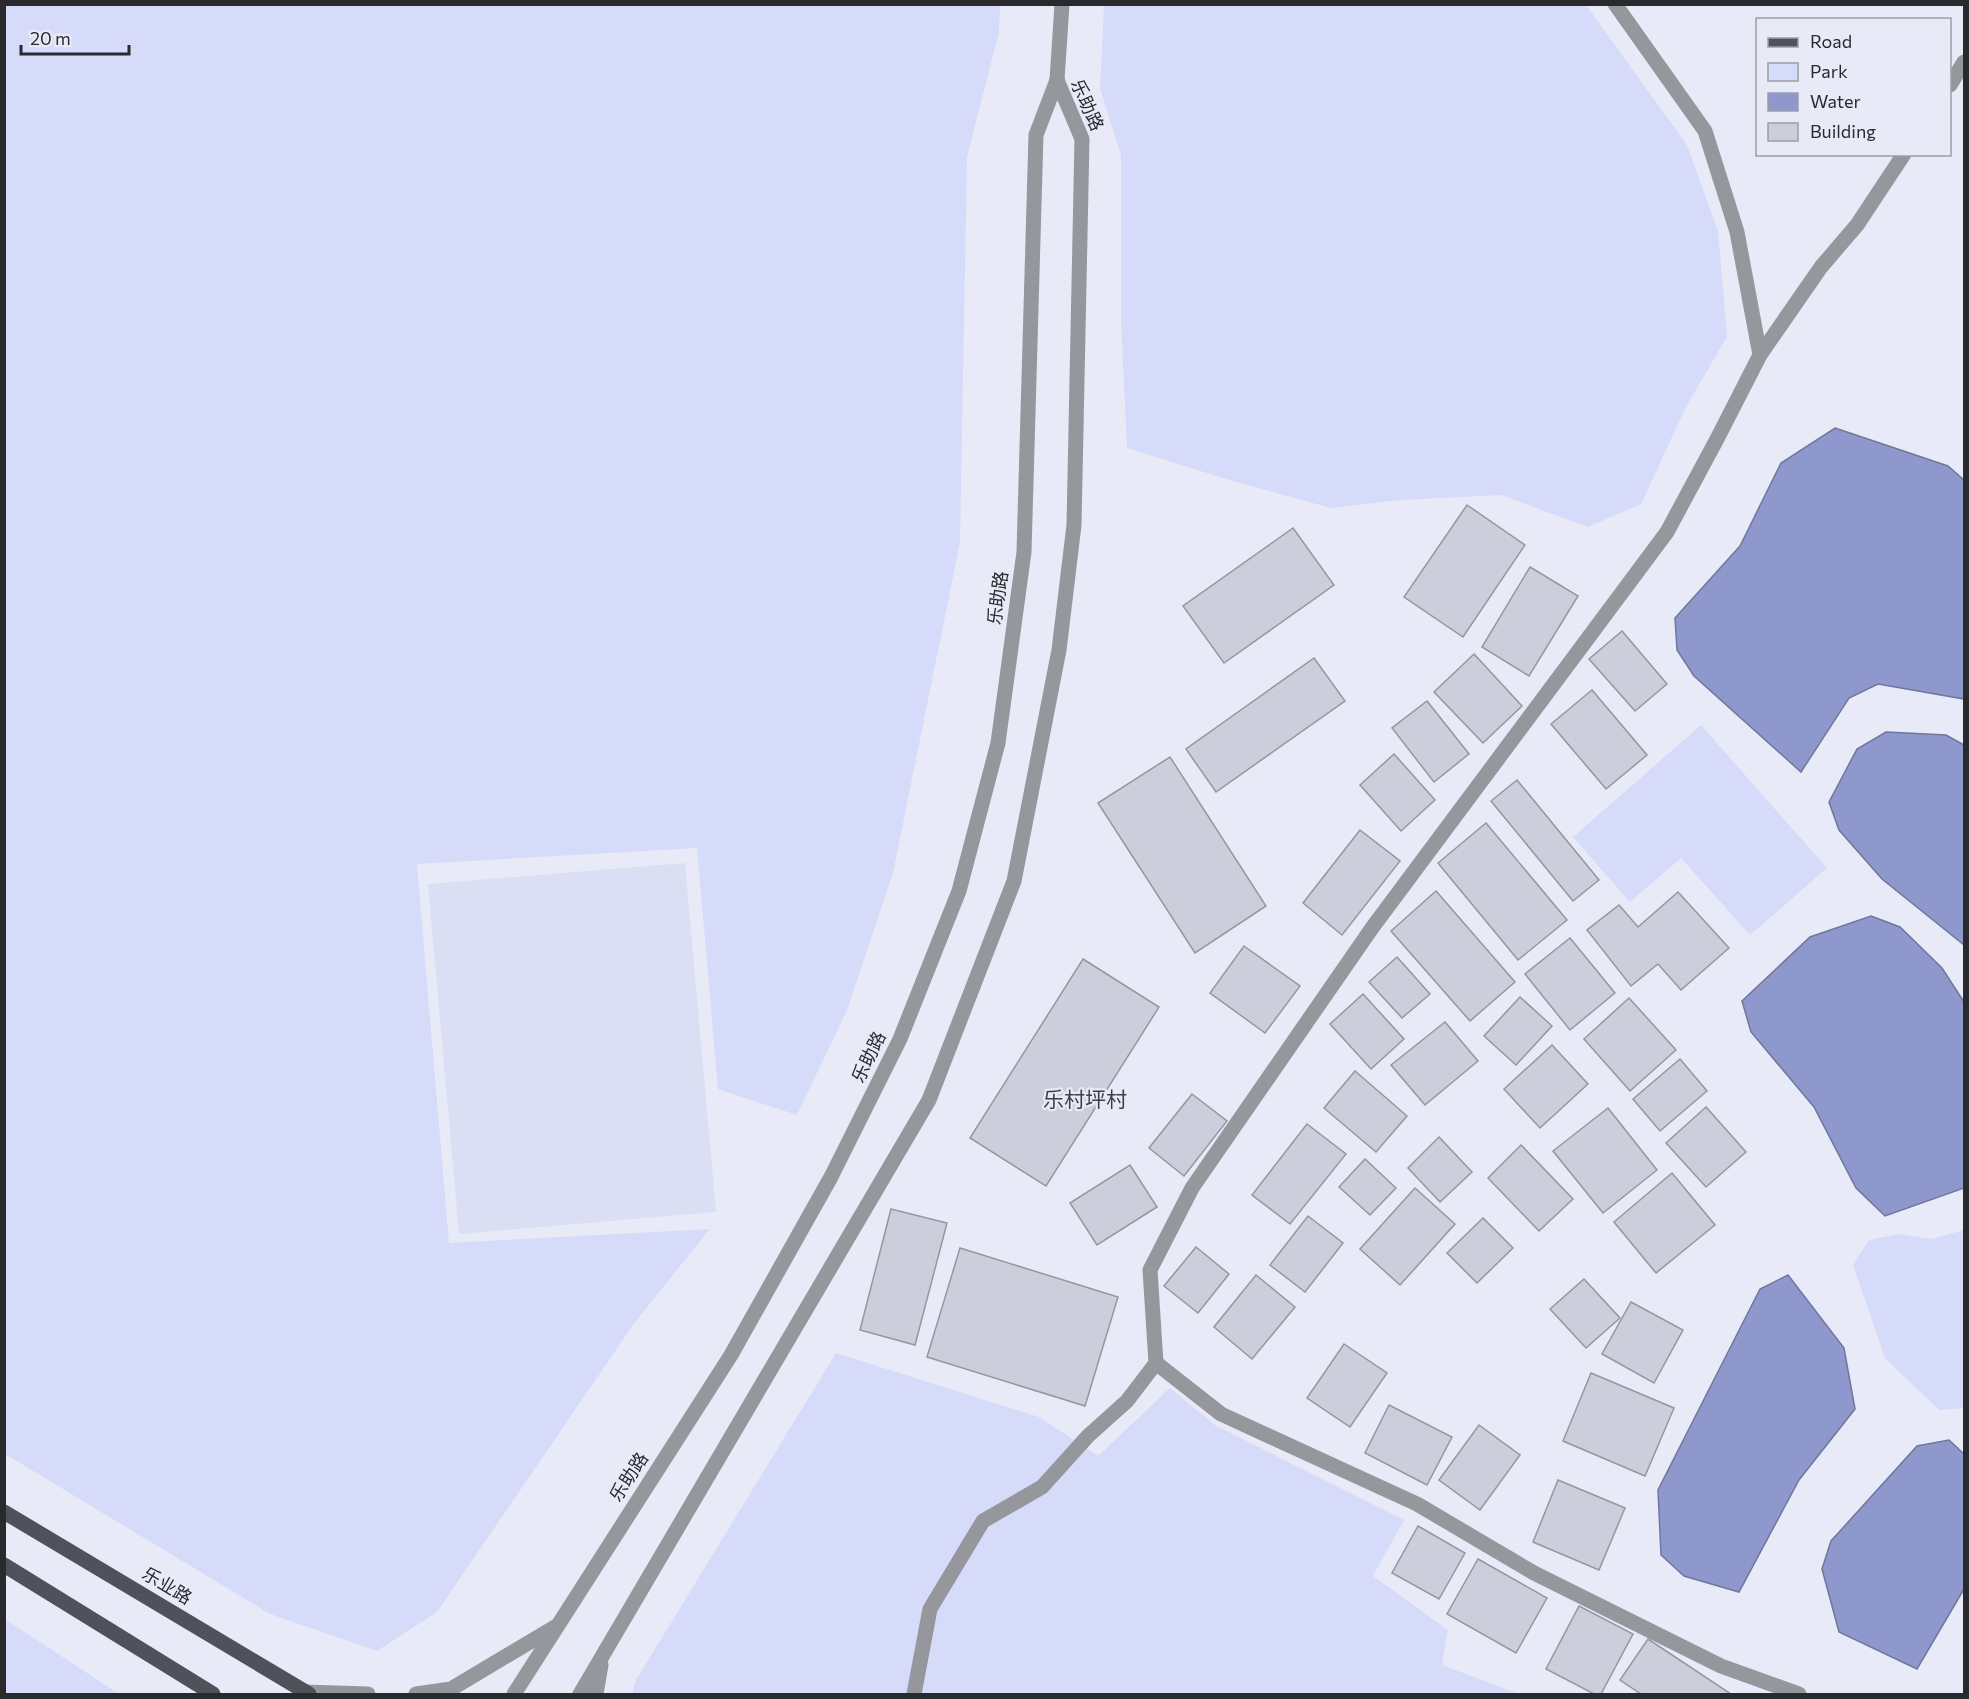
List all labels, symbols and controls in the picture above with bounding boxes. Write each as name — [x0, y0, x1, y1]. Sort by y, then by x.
scale bar — [21, 18, 129, 56]
legend — [1756, 18, 1951, 156]
text: 20 m — [30, 27, 71, 49]
text: Road — [1810, 30, 1852, 52]
text: Park — [1810, 60, 1848, 82]
street label: 乐助路 — [1067, 75, 1109, 134]
text: Water — [1810, 90, 1861, 112]
text: Building — [1810, 120, 1876, 142]
street label: 乐助路 — [982, 570, 1012, 626]
street label: 乐助路 — [846, 1027, 890, 1086]
district label: 乐村坪村 — [1043, 1086, 1127, 1111]
street label: 乐助路 — [604, 1448, 652, 1505]
street label: 乐业路 — [139, 1562, 196, 1608]

